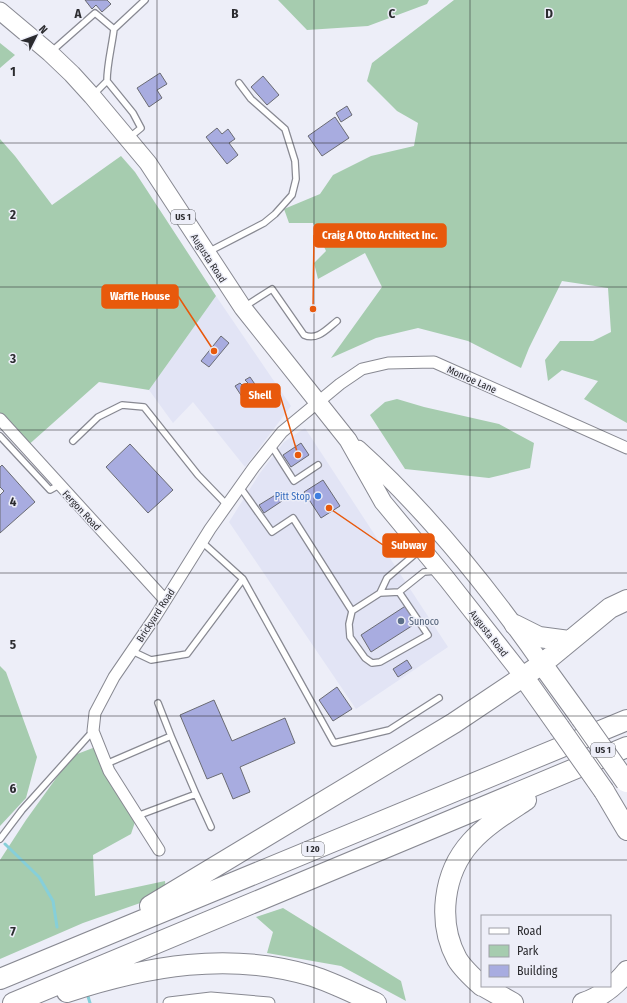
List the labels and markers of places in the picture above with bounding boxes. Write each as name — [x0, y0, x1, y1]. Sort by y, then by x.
callout: Craig A Otto Architect Inc. — [314, 224, 446, 247]
callout: Waffle House — [102, 285, 178, 308]
callout: Shell — [241, 384, 280, 407]
place label: Pitt Stop — [275, 491, 310, 503]
marker: Pitt Stop — [313, 491, 323, 501]
callout: Subway — [383, 534, 434, 557]
marker: Sunoco — [396, 616, 406, 626]
place label: Sunoco — [409, 616, 439, 628]

